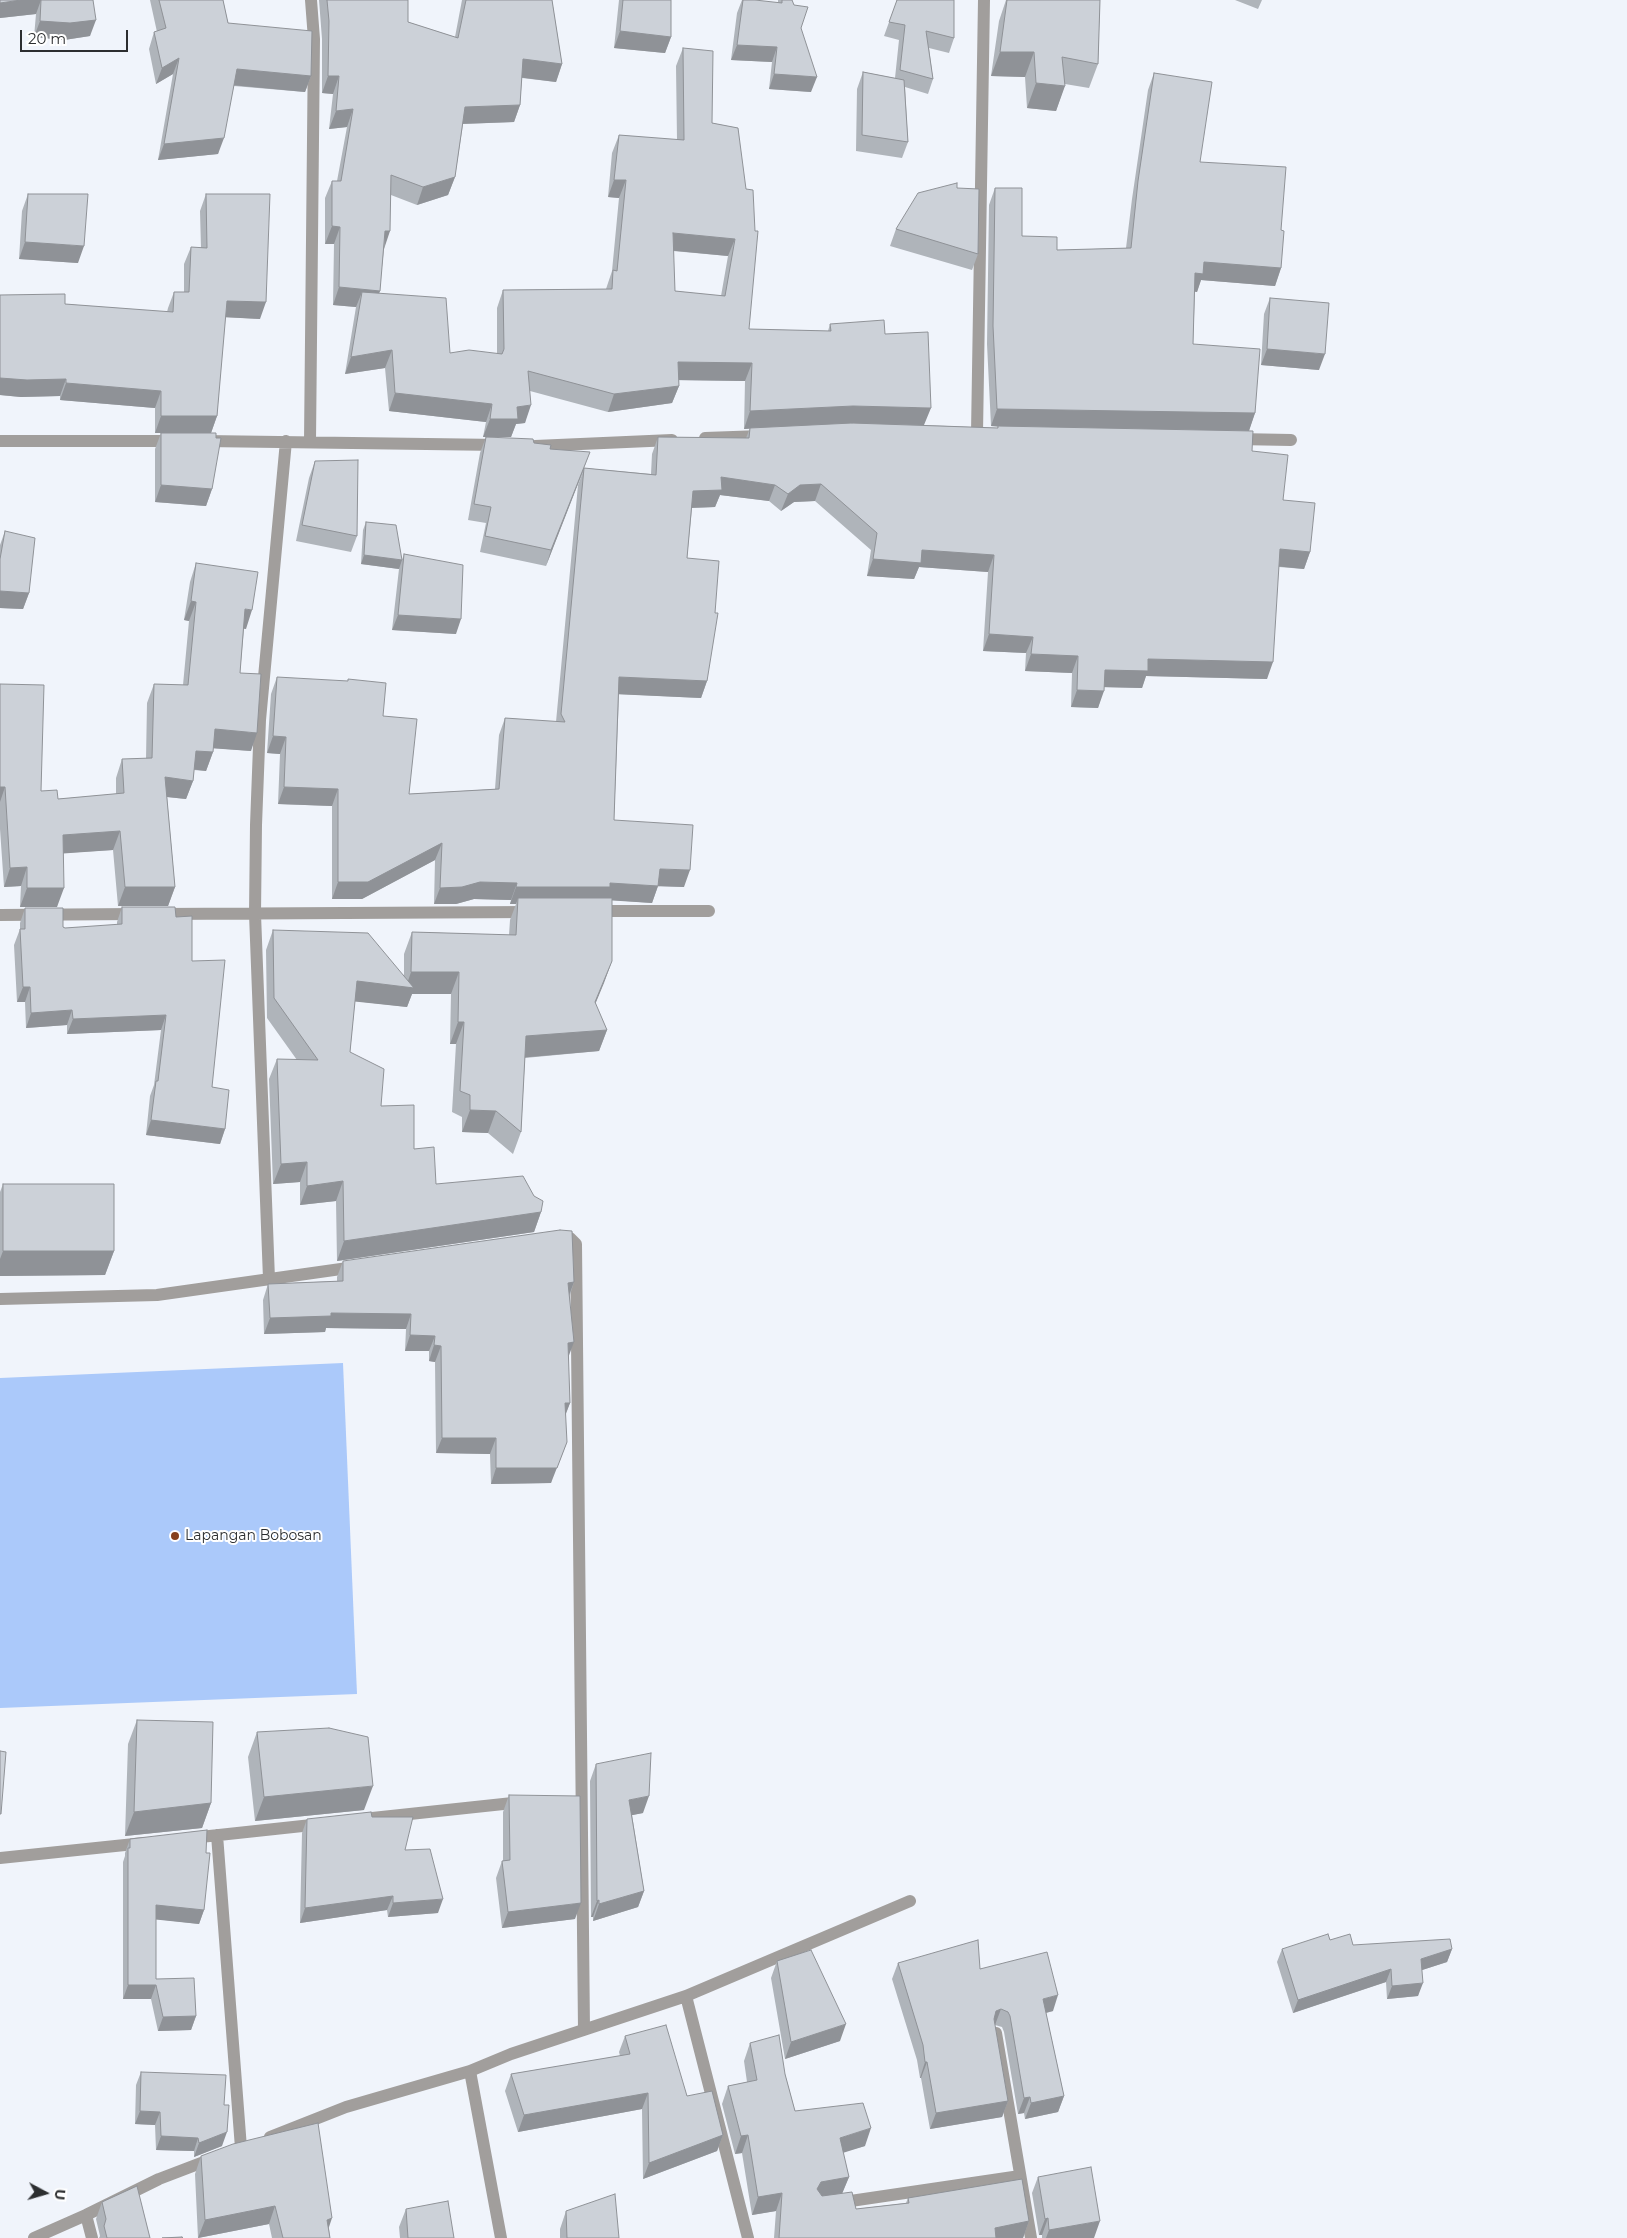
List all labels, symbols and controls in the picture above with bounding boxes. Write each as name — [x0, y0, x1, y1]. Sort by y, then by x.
scale bar — [22, 20, 130, 52]
text: 20 m — [28, 29, 66, 48]
place label: Lapangan Bobosan — [185, 1528, 322, 1544]
marker: Lapangan Bobosan — [169, 1530, 181, 1542]
north arrow — [20, 2168, 70, 2218]
text: U — [50, 2188, 69, 2201]

